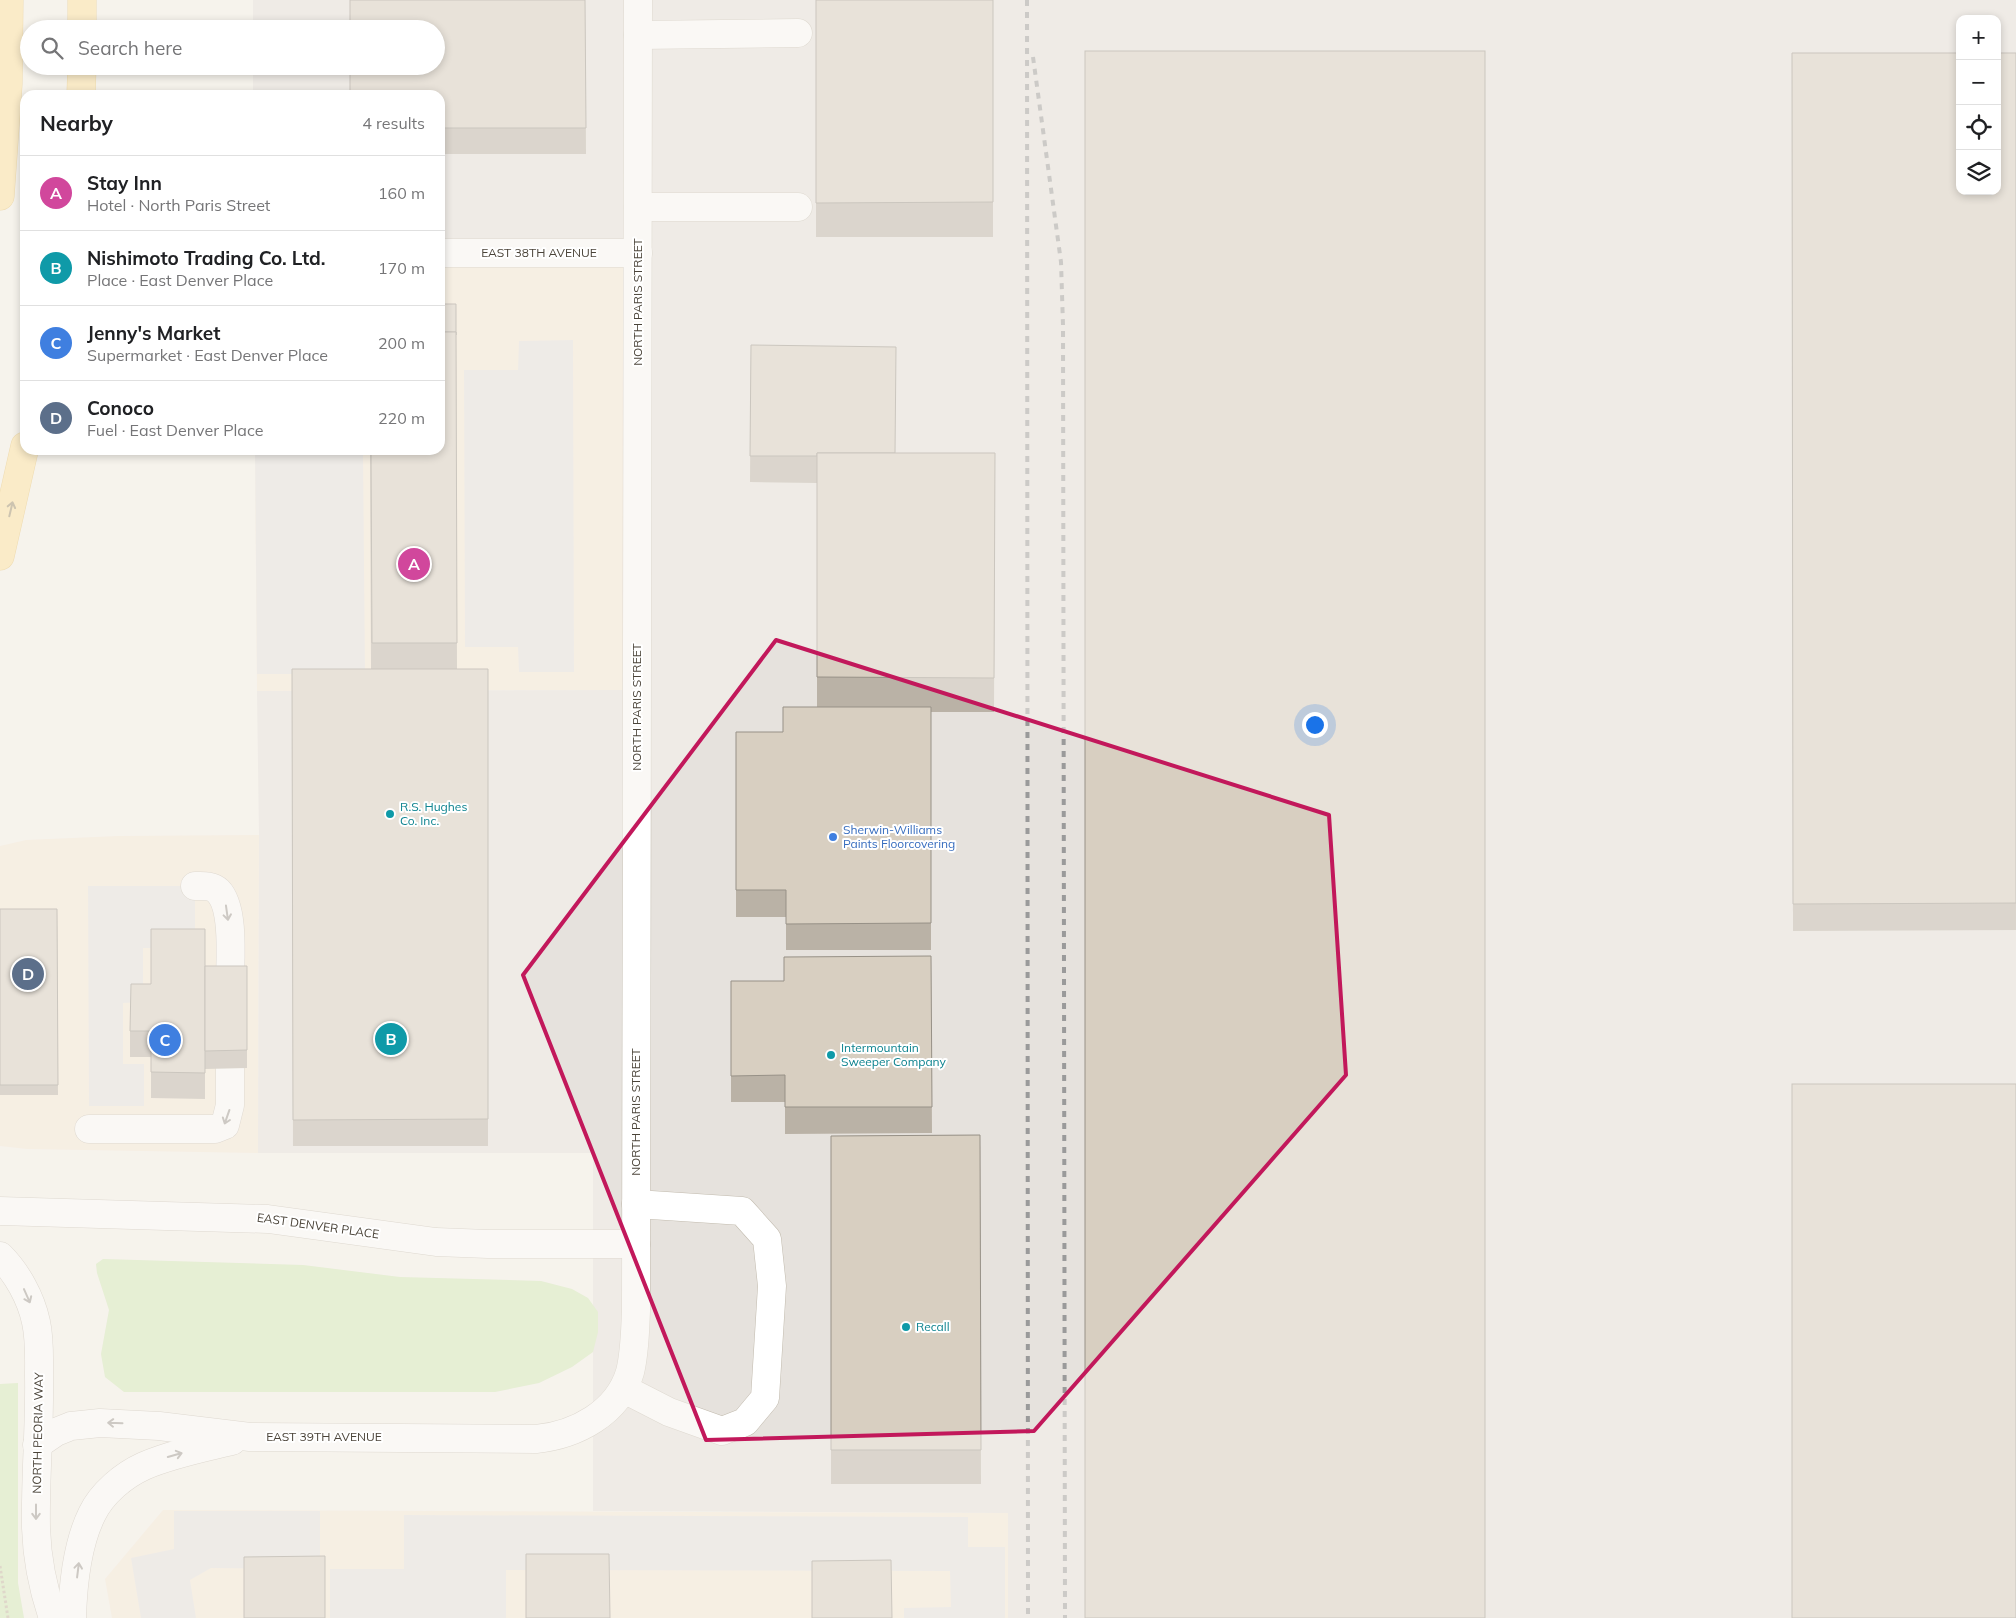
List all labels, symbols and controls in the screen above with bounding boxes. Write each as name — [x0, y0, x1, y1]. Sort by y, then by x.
map controls — [1956, 15, 2001, 195]
button: + — [1956, 15, 2001, 60]
search box — [20, 20, 445, 75]
icon: search — [38, 34, 66, 62]
text: Search here — [78, 36, 182, 60]
button: − — [1956, 60, 2001, 105]
button: locate — [1956, 105, 2001, 150]
text: Nearby — [40, 110, 113, 136]
text: 4 results — [362, 113, 425, 133]
button: layers — [1956, 150, 2001, 195]
text: Stay Inn — [87, 171, 162, 195]
text: A — [50, 183, 62, 203]
text: 160 m — [378, 183, 425, 203]
text: Hotel · North Paris Street — [87, 195, 270, 215]
street label: NORTH PARIS STREET — [630, 237, 645, 366]
street label: EAST 38TH AVENUE — [481, 245, 597, 260]
text: Nishimoto Trading Co. Ltd. — [87, 246, 326, 270]
text: B — [50, 258, 62, 278]
text: 170 m — [378, 258, 425, 278]
text: Place · East Denver Place — [87, 270, 273, 290]
text: Jenny's Market — [87, 321, 220, 345]
text: C — [51, 333, 61, 353]
text: 200 m — [378, 333, 425, 353]
text: Supermarket · East Denver Place — [87, 345, 328, 365]
text: Conoco — [87, 396, 154, 420]
text: D — [50, 408, 62, 428]
text: 220 m — [378, 408, 425, 428]
text: Fuel · East Denver Place — [87, 420, 263, 440]
one-way arrow — [7, 501, 16, 517]
pin: A — [398, 545, 430, 583]
street label: NORTH PARIS STREET — [629, 642, 644, 771]
your location — [1302, 712, 1328, 738]
place label: R.S. Hughes Co. Inc. — [400, 799, 467, 828]
marker: R.S. Hughes Co. Inc. — [384, 808, 396, 820]
place label: Sherwin-Williams Paints Floorcovering — [843, 822, 955, 851]
marker: Sherwin-Williams Paints Floorcovering — [827, 831, 839, 843]
one-way arrow — [222, 905, 232, 921]
pin: D — [12, 955, 44, 993]
pin: B — [375, 1020, 407, 1058]
pin: C — [149, 1021, 181, 1059]
place label: Intermountain Sweeper Company — [841, 1040, 947, 1069]
street label: NORTH PARIS STREET — [628, 1047, 643, 1176]
marker: Intermountain Sweeper Company — [825, 1049, 837, 1061]
one-way arrow — [221, 1109, 231, 1125]
street label: EAST DENVER PLACE — [256, 1210, 380, 1242]
one-way arrow — [22, 1288, 32, 1303]
place label: Recall — [916, 1319, 950, 1334]
marker: Recall — [900, 1321, 912, 1333]
street label: NORTH PEORIA WAY — [29, 1371, 46, 1494]
one-way arrow — [107, 1419, 123, 1428]
street label: EAST 39TH AVENUE — [266, 1429, 382, 1444]
one-way arrow — [167, 1450, 183, 1460]
one-way arrow — [31, 1503, 41, 1519]
one-way arrow — [73, 1562, 83, 1578]

